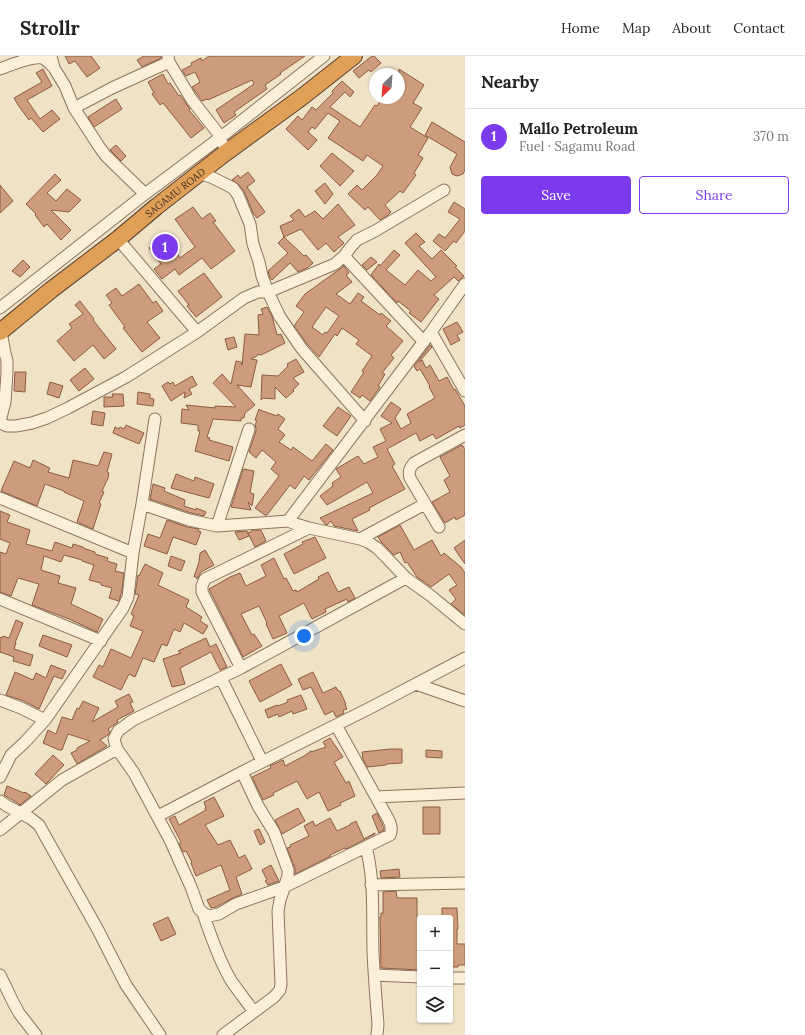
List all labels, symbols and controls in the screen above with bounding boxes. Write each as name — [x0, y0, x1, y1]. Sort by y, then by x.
text: Strollr — [20, 16, 80, 40]
text: Home — [561, 19, 600, 37]
text: Map — [622, 19, 650, 37]
text: About — [672, 19, 711, 37]
text: Contact — [733, 19, 785, 37]
north arrow — [369, 68, 405, 104]
text: Nearby — [481, 71, 539, 93]
text: Mallo Petroleum — [519, 119, 638, 138]
text: 1 — [491, 128, 497, 145]
text: 370 m — [753, 128, 789, 145]
text: Fuel · Sagamu Road — [519, 138, 635, 155]
street label: SAGAMU ROAD — [143, 165, 208, 220]
button: Save — [481, 176, 631, 214]
button: Share — [639, 176, 789, 214]
pin: 1 — [152, 232, 178, 262]
your location — [294, 626, 314, 646]
map controls — [417, 915, 453, 1023]
button: + — [417, 915, 453, 951]
button: − — [417, 951, 453, 987]
button: layers — [417, 987, 453, 1023]

